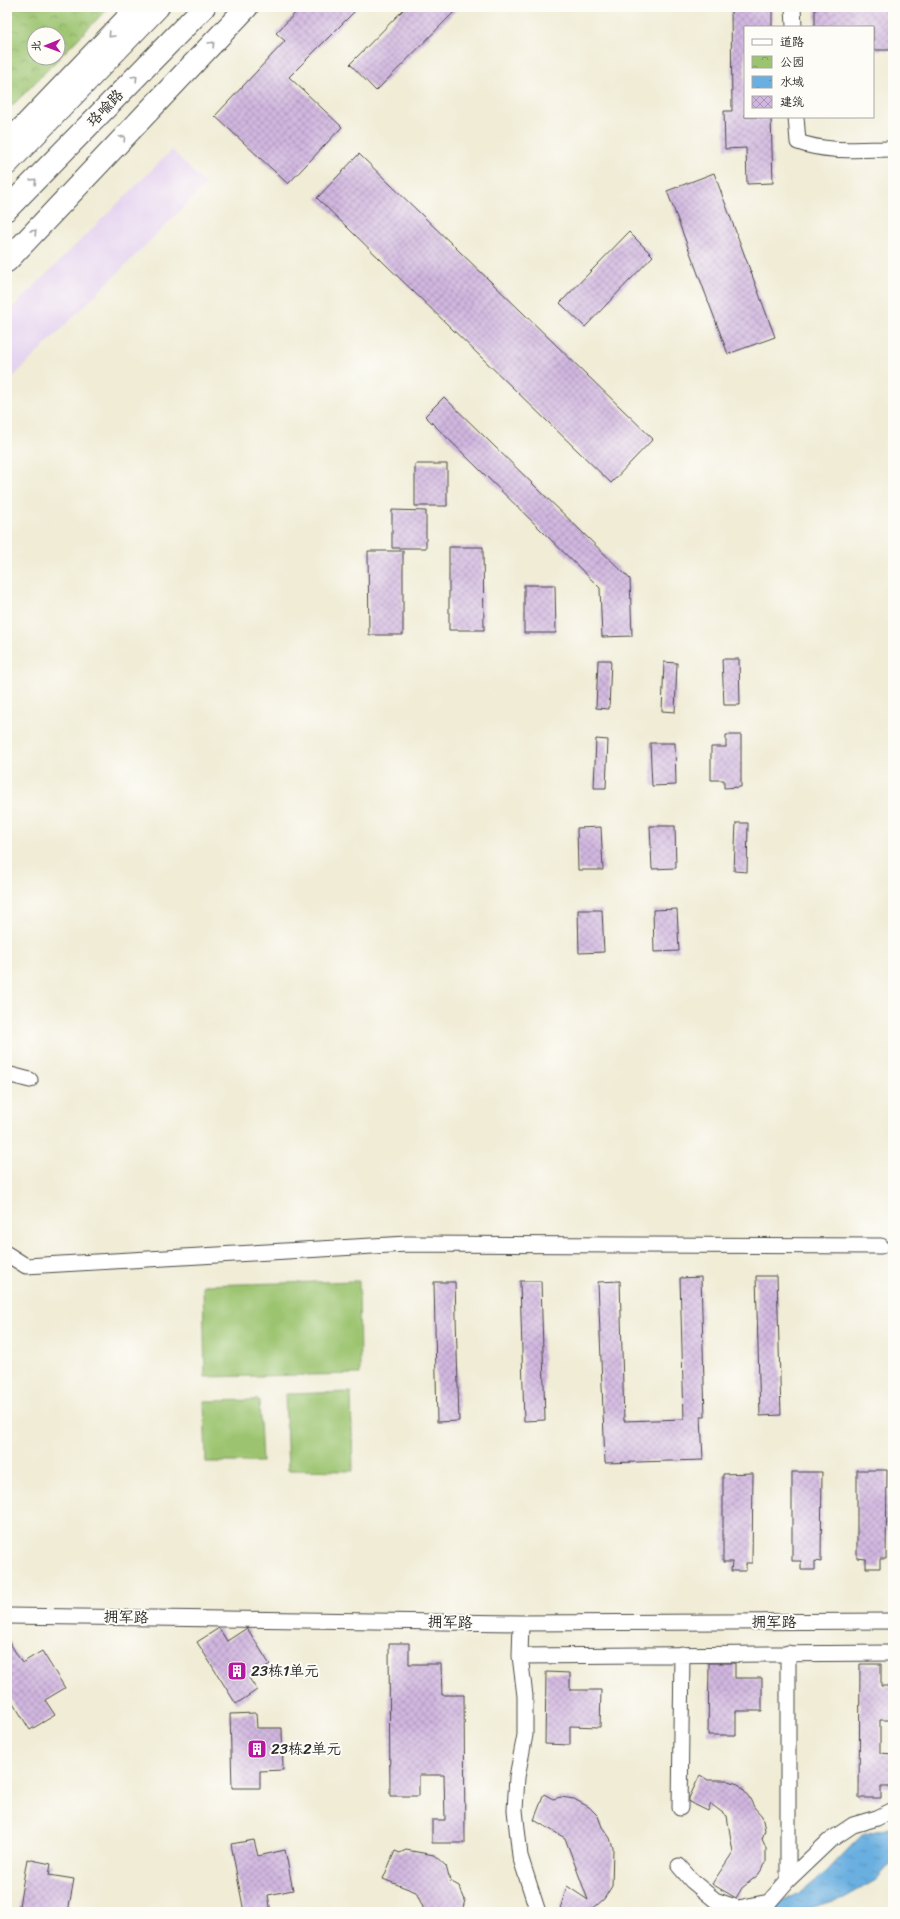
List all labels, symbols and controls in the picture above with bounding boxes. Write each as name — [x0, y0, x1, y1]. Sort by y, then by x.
north arrow — [26, 26, 66, 66]
legend — [744, 26, 874, 118]
one-way arrow — [108, 30, 116, 38]
text: 道路 — [780, 31, 804, 53]
text: 北 — [27, 41, 46, 52]
one-way arrow — [208, 41, 215, 48]
text: 公园 — [780, 51, 804, 73]
text: 水域 — [780, 71, 804, 93]
one-way arrow — [130, 75, 138, 83]
street label: 珞喻路 — [80, 83, 130, 133]
text: 建筑 — [780, 91, 804, 113]
one-way arrow — [118, 135, 126, 143]
one-way arrow — [29, 178, 37, 186]
one-way arrow — [29, 229, 36, 237]
street label: 拥军路 — [103, 1604, 149, 1630]
street label: 拥军路 — [427, 1609, 473, 1635]
street label: 拥军路 — [751, 1609, 797, 1635]
place label: 23栋1单元 — [251, 1658, 319, 1684]
building icon: 23栋1单元 — [226, 1660, 248, 1682]
place label: 23栋2单元 — [271, 1736, 342, 1762]
building icon: 23栋2单元 — [246, 1738, 268, 1760]

